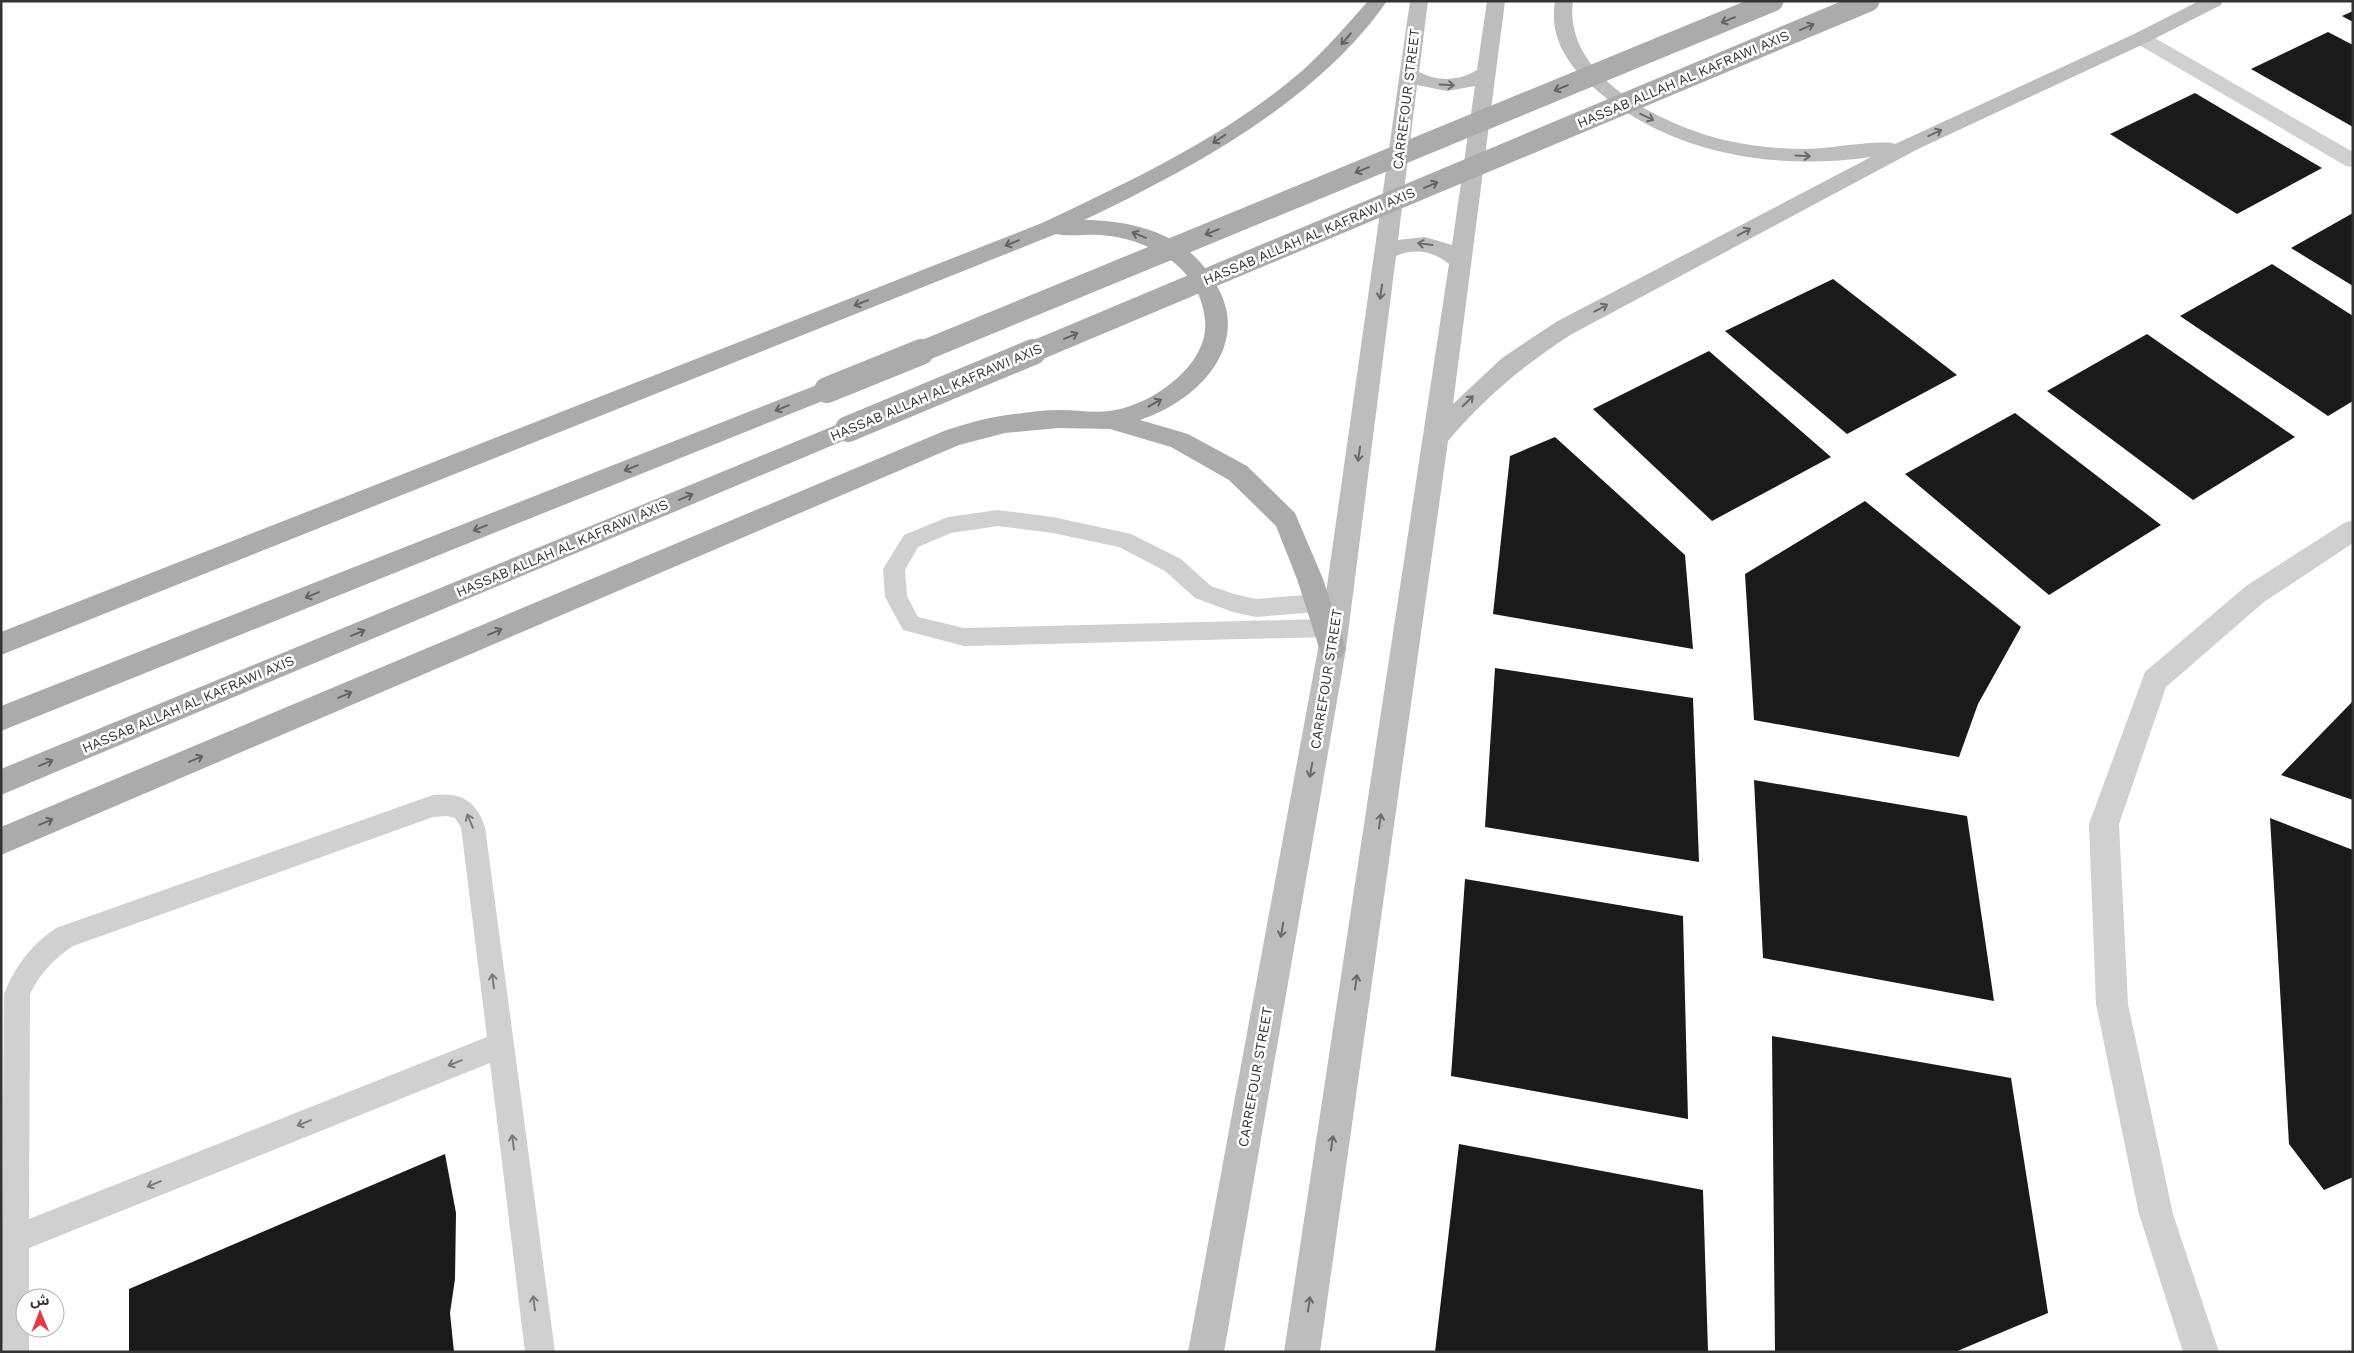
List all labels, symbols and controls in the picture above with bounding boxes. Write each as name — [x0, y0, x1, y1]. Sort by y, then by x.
one-way arrow — [1721, 15, 1736, 25]
one-way arrow — [1799, 22, 1814, 31]
street label: CARREFOUR STREET — [1389, 27, 1423, 170]
street label: HASSAB ALLAH AL KAFRAWI AXIS — [1575, 27, 1791, 131]
one-way arrow — [1341, 32, 1352, 45]
one-way arrow — [1438, 81, 1454, 90]
one-way arrow — [1554, 84, 1569, 94]
one-way arrow — [1639, 113, 1654, 122]
one-way arrow — [1927, 128, 1942, 137]
one-way arrow — [1213, 134, 1227, 144]
one-way arrow — [1794, 151, 1811, 161]
one-way arrow — [1355, 166, 1371, 175]
one-way arrow — [1423, 179, 1438, 189]
street label: HASSAB ALLAH AL KAFRAWI AXIS — [1201, 184, 1417, 288]
one-way arrow — [1205, 227, 1220, 237]
one-way arrow — [1736, 227, 1751, 236]
one-way arrow — [1132, 230, 1147, 239]
one-way arrow — [1005, 239, 1020, 249]
one-way arrow — [1418, 239, 1434, 249]
one-way arrow — [1376, 284, 1386, 300]
one-way arrow — [854, 299, 869, 308]
one-way arrow — [1593, 303, 1608, 313]
one-way arrow — [1063, 330, 1078, 340]
street label: HASSAB ALLAH AL KAFRAWI AXIS — [828, 340, 1044, 444]
one-way arrow — [1462, 395, 1474, 407]
one-way arrow — [1148, 398, 1163, 408]
one-way arrow — [775, 404, 790, 413]
one-way arrow — [1354, 445, 1364, 461]
one-way arrow — [624, 464, 639, 473]
one-way arrow — [678, 491, 693, 500]
street label: HASSAB ALLAH AL KAFRAWI AXIS — [454, 496, 670, 600]
one-way arrow — [473, 524, 488, 533]
one-way arrow — [305, 591, 321, 600]
street label: CARREFOUR STREET — [1307, 607, 1345, 750]
one-way arrow — [487, 626, 502, 636]
one-way arrow — [350, 628, 365, 637]
street label: HASSAB ALLAH AL KAFRAWI AXIS — [80, 652, 296, 756]
one-way arrow — [337, 690, 352, 700]
one-way arrow — [188, 753, 203, 763]
one-way arrow — [38, 757, 53, 767]
one-way arrow — [1305, 761, 1315, 777]
one-way arrow — [465, 813, 474, 828]
one-way arrow — [1375, 814, 1385, 830]
one-way arrow — [38, 817, 53, 827]
one-way arrow — [1276, 921, 1286, 937]
one-way arrow — [488, 973, 498, 989]
one-way arrow — [1351, 974, 1361, 990]
street label: CARREFOUR STREET — [1235, 1005, 1275, 1148]
one-way arrow — [448, 1059, 464, 1068]
one-way arrow — [297, 1120, 312, 1129]
one-way arrow — [508, 1135, 518, 1151]
one-way arrow — [1328, 1135, 1338, 1151]
one-way arrow — [146, 1180, 161, 1189]
north arrow — [15, 1288, 65, 1338]
text: ش — [30, 1292, 50, 1308]
one-way arrow — [529, 1296, 539, 1312]
one-way arrow — [1304, 1296, 1314, 1312]

